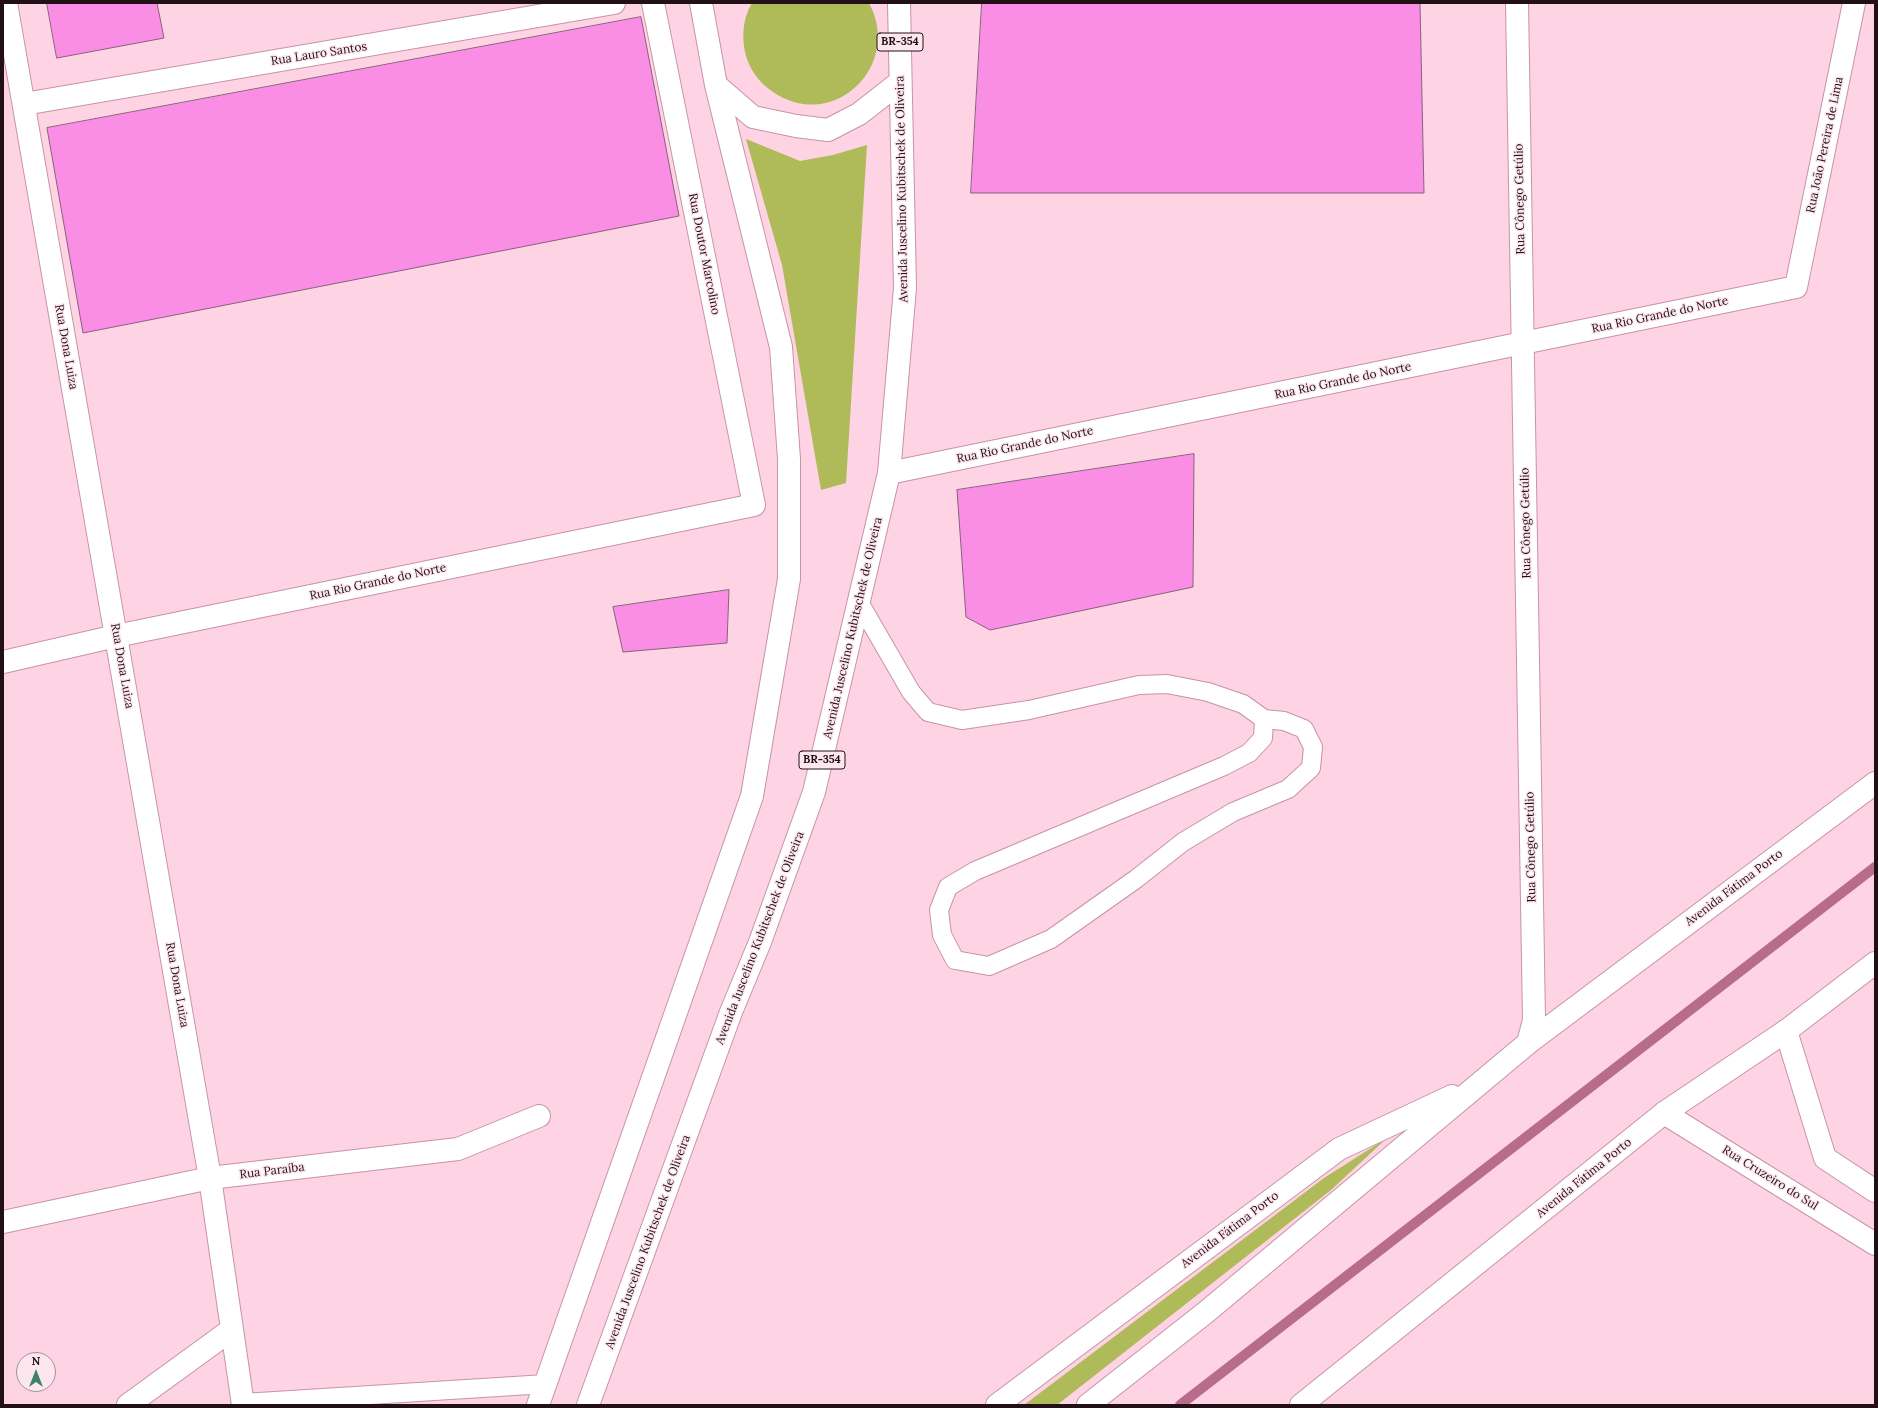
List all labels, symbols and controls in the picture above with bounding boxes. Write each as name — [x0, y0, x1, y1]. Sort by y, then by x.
road number: BR-354 — [877, 33, 923, 51]
street label: Rua Lauro Santos — [270, 39, 368, 69]
street label: Avenida Juscelino Kubitschek de Oliveira — [893, 75, 911, 303]
street label: Rua João Pereira de Lima — [1804, 76, 1846, 214]
street label: Rua Cônego Getúlio — [1512, 143, 1528, 255]
street label: Rua Doutor Marcolino — [685, 192, 723, 316]
street label: Rua Rio Grande do Norte — [1590, 293, 1730, 337]
street label: Rua Dona Luiza — [51, 303, 81, 391]
street label: Rua Rio Grande do Norte — [1273, 359, 1413, 403]
street label: Rua Rio Grande do Norte — [955, 423, 1095, 467]
street label: Rua Cônego Getúlio — [1518, 467, 1534, 579]
street label: Avenida Juscelino Kubitschek de Oliveira — [820, 516, 886, 740]
street label: Rua Rio Grande do Norte — [308, 560, 448, 604]
street label: Rua Dona Luiza — [107, 622, 137, 710]
road number: BR-354 — [799, 751, 845, 769]
street label: Rua Cônego Getúlio — [1523, 791, 1539, 903]
street label: Avenida Juscelino Kubitschek de Oliveira — [713, 829, 807, 1047]
street label: Avenida Fátima Porto — [1682, 847, 1786, 929]
street label: Rua Dona Luiza — [162, 941, 192, 1029]
street label: Avenida Juscelino Kubitschek de Oliveira — [602, 1133, 694, 1351]
street label: Avenida Fátima Porto — [1533, 1135, 1635, 1221]
street label: Rua Cruzeiro do Sul — [1719, 1143, 1821, 1213]
street label: Rua Paraíba — [239, 1160, 305, 1182]
street label: Avenida Fátima Porto — [1178, 1189, 1282, 1271]
north arrow — [16, 1352, 56, 1392]
text: N — [32, 1354, 40, 1368]

